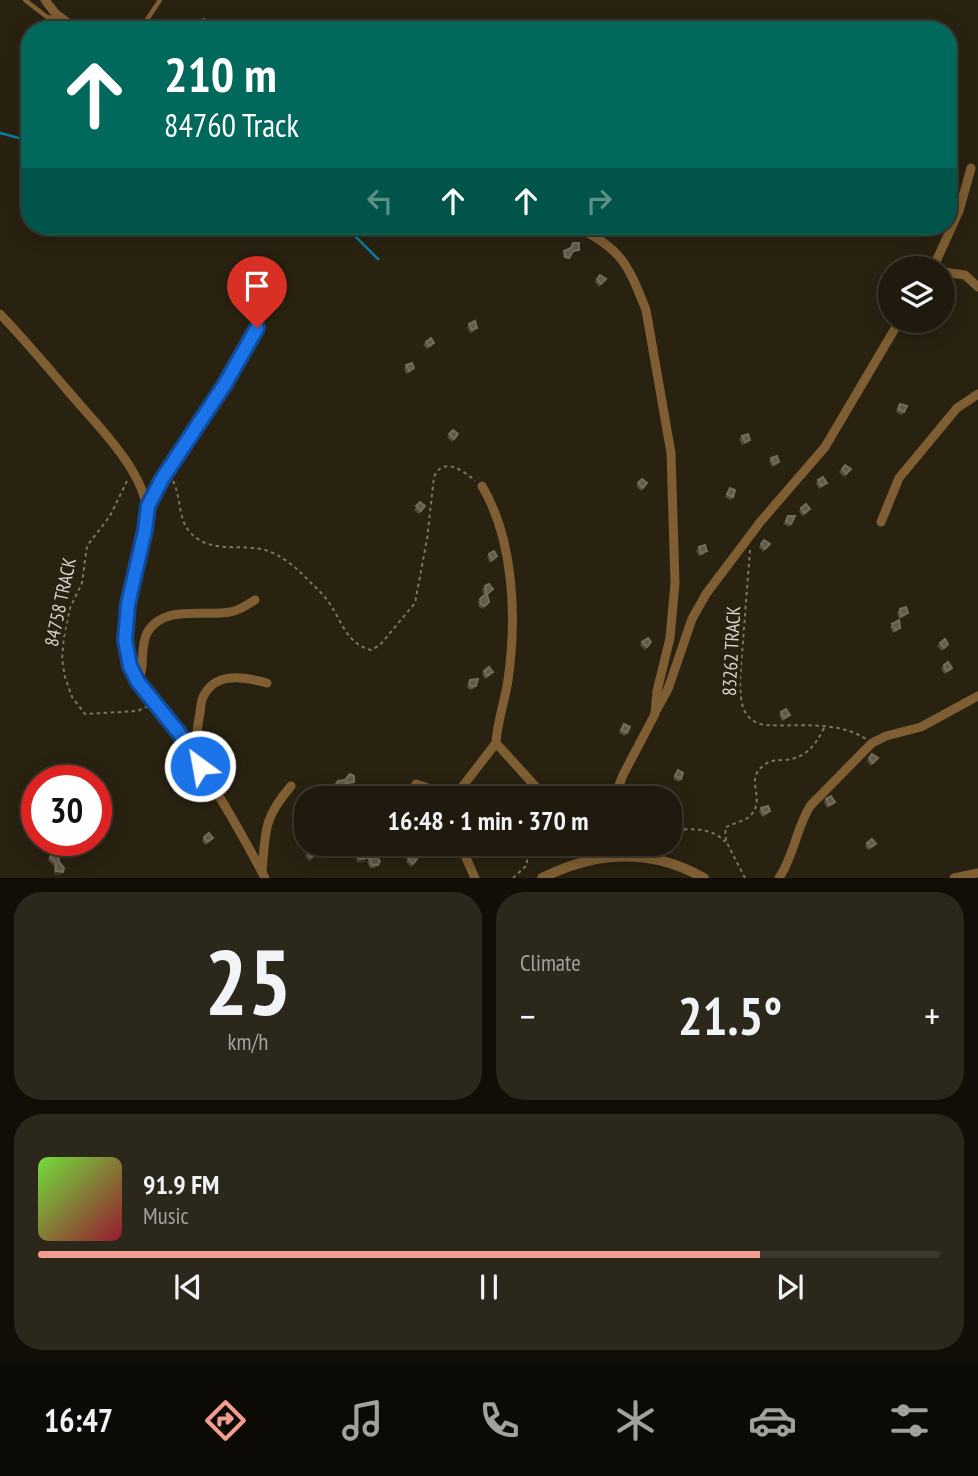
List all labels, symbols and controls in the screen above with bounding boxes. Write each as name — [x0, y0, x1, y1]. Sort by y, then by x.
text: 210 m — [164, 42, 277, 106]
icon: ahead — [49, 49, 140, 140]
text: 84760 Track — [164, 104, 299, 146]
icon: left — [361, 182, 399, 220]
icon: ahead — [434, 182, 472, 220]
icon: ahead — [507, 182, 545, 220]
icon: right — [580, 182, 618, 220]
pin — [227, 256, 287, 328]
map controls — [878, 256, 955, 333]
button: layers — [878, 256, 955, 333]
icon: arrive — [238, 267, 276, 305]
street label: 84758 TRACK — [39, 555, 81, 649]
street label: 83262 TRACK — [717, 605, 745, 697]
position arrow — [163, 729, 237, 803]
speed limit sign: 30 — [21, 765, 112, 856]
text: 16:48 · 1 min · 370 m — [388, 804, 588, 837]
text: 25 — [205, 922, 292, 1040]
text: Climate — [520, 948, 581, 977]
text: 21.5° — [678, 982, 782, 1049]
text: − — [520, 991, 536, 1040]
text: + — [924, 991, 940, 1040]
text: km/h — [228, 1027, 268, 1056]
text: 91.9 FM — [143, 1168, 219, 1201]
text: Music — [143, 1201, 189, 1230]
icon: previous — [169, 1268, 207, 1306]
icon: pause — [470, 1268, 508, 1306]
icon: next — [771, 1268, 809, 1306]
icon: directions — [201, 1396, 250, 1445]
icon: music — [338, 1396, 387, 1445]
icon: phone — [475, 1396, 524, 1445]
icon: climate — [611, 1396, 660, 1445]
icon: car — [748, 1396, 797, 1445]
icon: filters — [885, 1396, 934, 1445]
text: 16:47 — [44, 1399, 113, 1441]

